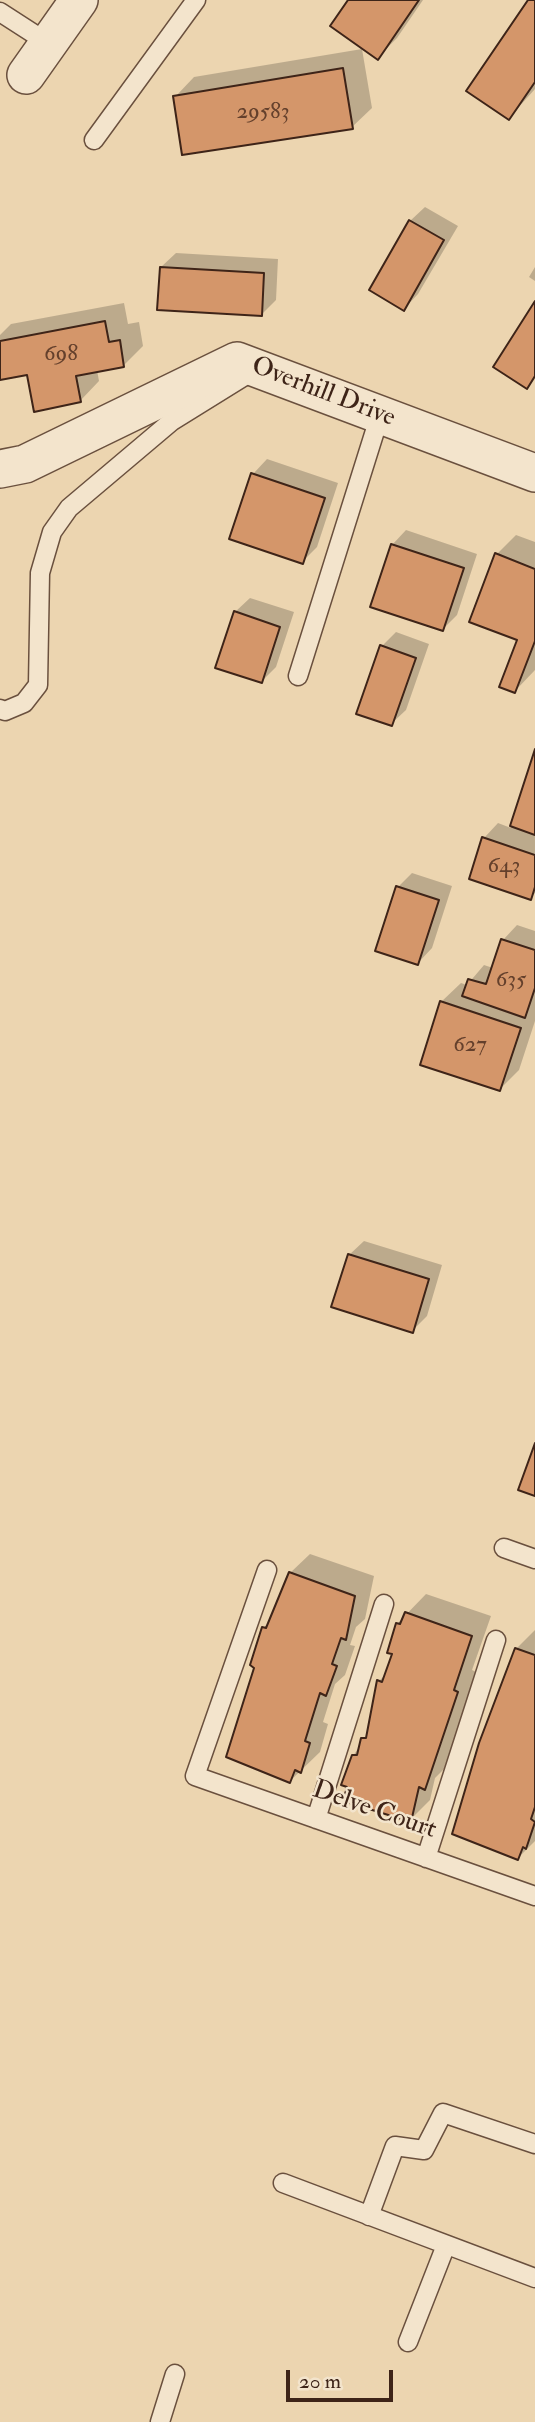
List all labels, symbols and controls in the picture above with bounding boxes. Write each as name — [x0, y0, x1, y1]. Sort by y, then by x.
house number: 29583 — [236, 99, 290, 127]
house number: 698 — [44, 341, 78, 369]
street label: Overhill Drive — [247, 351, 399, 435]
house number: 643 — [488, 853, 520, 881]
house number: 635 — [496, 967, 526, 995]
house number: 627 — [453, 1032, 487, 1060]
street label: Delve Court — [308, 1775, 440, 1847]
scale bar — [290, 2356, 397, 2400]
text: 20 m — [299, 2368, 341, 2395]

